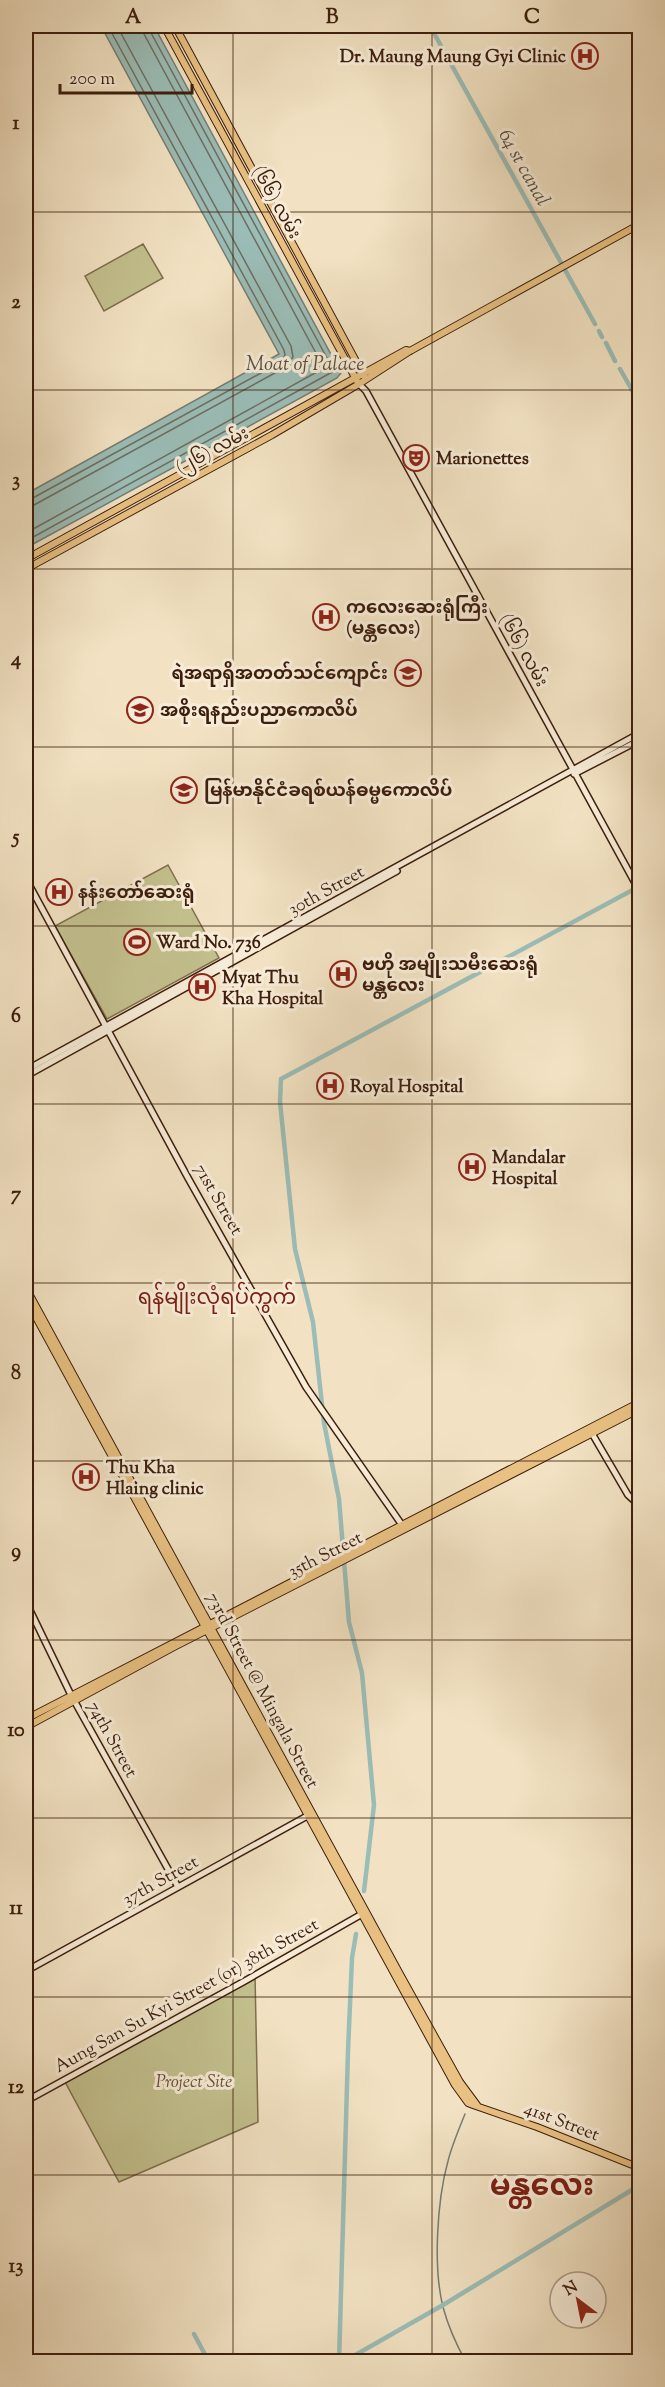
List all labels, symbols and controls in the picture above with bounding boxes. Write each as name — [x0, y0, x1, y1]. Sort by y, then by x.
text: A — [125, 4, 142, 33]
text: B — [326, 4, 339, 33]
text: C — [524, 4, 540, 33]
hospital icon: Dr. Maung Maung Gyi Clinic — [570, 41, 600, 71]
place label: Dr. Maung Maung Gyi Clinic — [340, 45, 567, 71]
scale bar — [60, 57, 192, 95]
text: 200 m — [69, 67, 115, 93]
text: 1 — [13, 110, 20, 139]
water label: 64 st canal — [490, 124, 556, 212]
street label: (၆၆) လမ်း — [244, 161, 308, 244]
text: 2 — [11, 289, 21, 318]
water label: Moat of Palace — [246, 351, 364, 380]
street label: (၂၆) လမ်း — [171, 420, 254, 482]
theatre icon: Marionettes — [401, 443, 431, 473]
place label: Marionettes — [436, 447, 529, 473]
text: 3 — [12, 467, 20, 496]
place label: ကလေးဆေးရုံကြီး (မန္တလေး) — [346, 595, 488, 643]
hospital icon: ကလေးဆေးရုံကြီး (မန္တလေး) — [311, 602, 341, 632]
street label: (၆၆) လမ်း — [491, 609, 555, 692]
text: 4 — [10, 646, 21, 675]
school or university icon: ရဲအရာရှိအတတ်သင်ကျောင်း — [393, 658, 423, 688]
place label: ရဲအရာရှိအတတ်သင်ကျောင်း — [172, 661, 388, 688]
school or university icon: အစိုးရနည်းပညာကောလိပ် — [125, 695, 155, 725]
place label: အစိုးရနည်းပညာကောလိပ် — [160, 698, 358, 725]
school or university icon: မြန်မာနိုင်ငံခရစ်ယန်ဓမ္မကောလိပ် — [169, 775, 199, 805]
place label: မြန်မာနိုင်ငံခရစ်ယန်ဓမ္မကောလိပ် — [204, 778, 452, 805]
text: 5 — [11, 824, 20, 853]
street label: 30th Street — [284, 860, 370, 923]
hospital icon: နန်းတော်ဆေးရုံ — [44, 877, 74, 907]
place label: နန်းတော်ဆေးရုံ — [78, 880, 195, 907]
sports icon: Ward No. 736 — [122, 927, 152, 957]
place label: Ward No. 736 — [156, 931, 261, 957]
place label: ဗဟို အမျိုးသမီးဆေးရုံ မန္တလေး — [362, 952, 538, 1000]
hospital icon: ဗဟို အမျိုးသမီးဆေးရုံ မန္တလေး — [328, 959, 358, 989]
place label: Myat Thu Kha Hospital — [222, 966, 324, 1013]
hospital icon: Myat Thu Kha Hospital — [187, 972, 217, 1002]
text: 6 — [11, 1003, 21, 1032]
hospital icon: Royal Hospital — [315, 1071, 345, 1101]
place label: Royal Hospital — [350, 1075, 464, 1101]
place label: Mandalar Hospital — [492, 1146, 566, 1193]
hospital icon: Mandalar Hospital — [457, 1152, 487, 1182]
street label: 71st Street — [186, 1159, 248, 1241]
text: 7 — [11, 1181, 22, 1210]
district label: ရန်မျိုးလုံရပ်ကွက် — [138, 1281, 296, 1315]
text: 8 — [11, 1360, 21, 1389]
place label: Thu Kha Hlaing clinic — [106, 1456, 205, 1503]
hospital icon: Thu Kha Hlaing clinic — [71, 1462, 101, 1492]
street label: 35th Street — [284, 1526, 368, 1586]
text: 9 — [11, 1538, 21, 1567]
street label: 73rd Street @ Mingala Street — [198, 1588, 324, 1794]
street label: 74th Street — [80, 1697, 143, 1783]
text: 10 — [7, 1717, 25, 1746]
street label: 37th Street — [118, 1850, 204, 1913]
text: 11 — [9, 1895, 23, 1924]
street label: Aung San Su Kyi Street (or) 38th Street — [50, 1913, 324, 2081]
park label: Project Site — [156, 2070, 232, 2096]
text: 12 — [8, 2074, 25, 2103]
street label: 41st Street — [520, 2097, 603, 2149]
district label: မန္တလေး — [490, 2166, 594, 2209]
text: 13 — [9, 2253, 23, 2282]
north arrow — [548, 2270, 608, 2330]
text: N — [560, 2276, 583, 2303]

